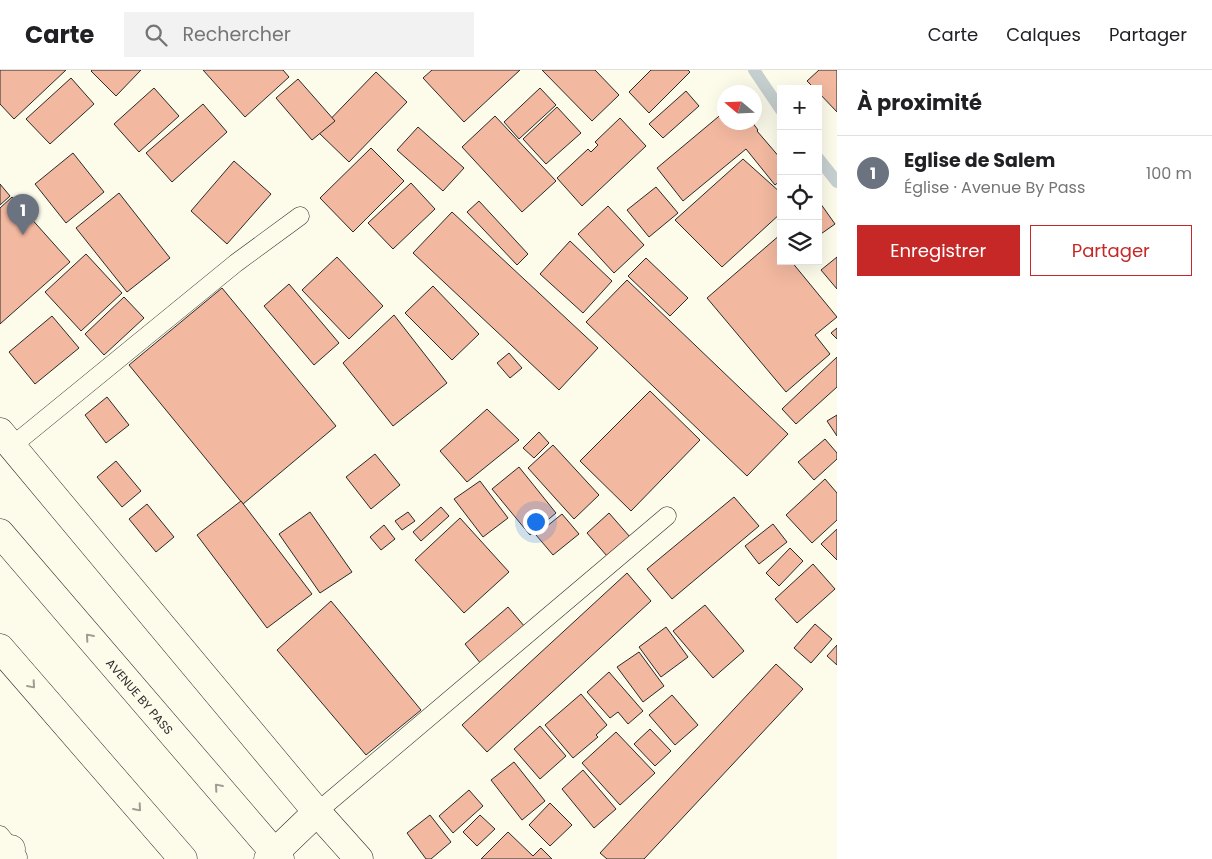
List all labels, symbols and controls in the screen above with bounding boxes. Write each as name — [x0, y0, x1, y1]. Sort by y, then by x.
search box — [124, 12, 474, 57]
text: Carte — [25, 18, 94, 51]
icon: search — [142, 21, 170, 49]
text: Rechercher — [182, 21, 291, 48]
text: Carte — [928, 22, 978, 47]
text: Calques — [1006, 22, 1081, 47]
text: Partager — [1109, 22, 1187, 47]
north arrow — [717, 85, 762, 130]
map controls — [777, 85, 822, 265]
button: + — [777, 85, 822, 130]
text: À proximité — [857, 88, 982, 117]
button: − — [777, 130, 822, 175]
text: Eglise de Salem — [904, 147, 1055, 174]
text: 1 — [870, 162, 876, 185]
text: 100 m — [1146, 162, 1192, 185]
button: locate — [777, 175, 822, 220]
text: Église · Avenue By Pass — [904, 176, 1085, 199]
pin: 1 — [7, 194, 39, 235]
button: layers — [777, 220, 822, 265]
button: Enregistrer — [857, 225, 1020, 276]
button: Partager — [1030, 225, 1192, 276]
your location — [523, 509, 549, 535]
one-way arrow — [86, 634, 95, 643]
street label: AVENUE BY PASS — [103, 655, 177, 738]
one-way arrow — [26, 679, 35, 688]
one-way arrow — [214, 783, 223, 792]
one-way arrow — [133, 802, 141, 811]

